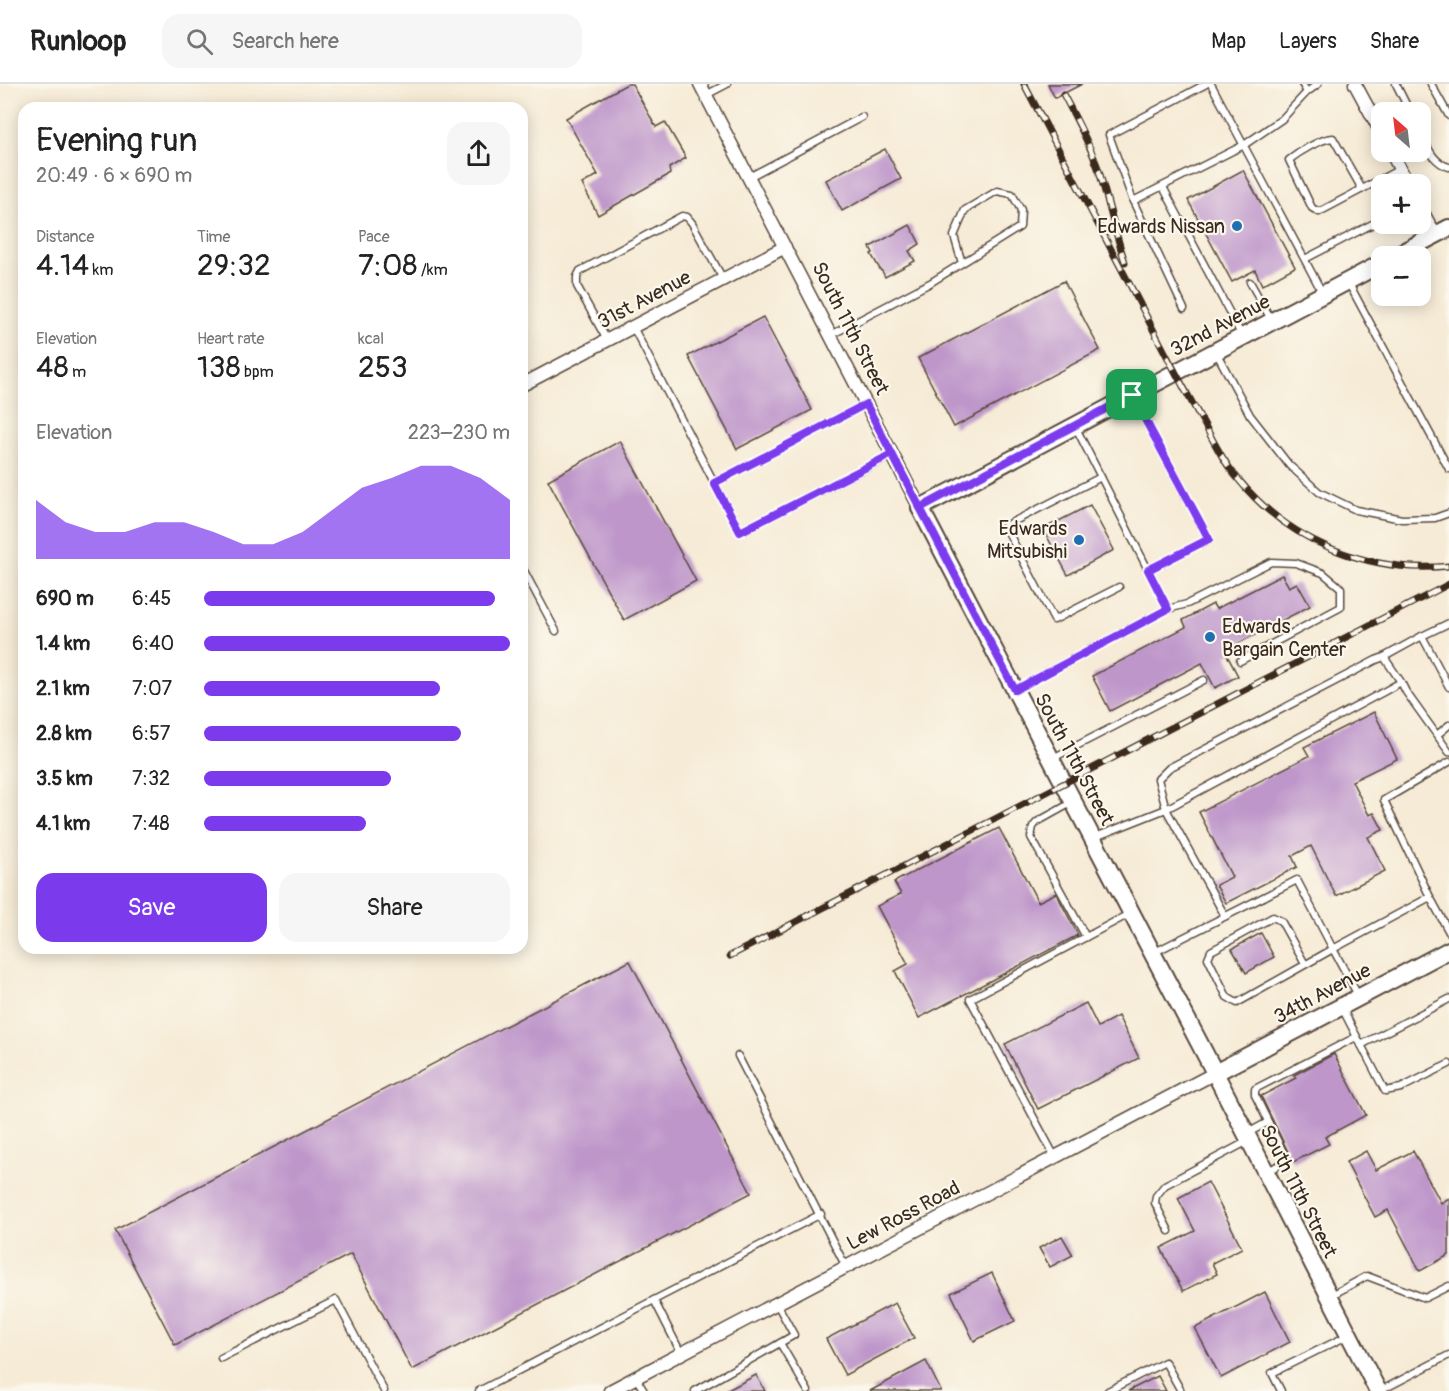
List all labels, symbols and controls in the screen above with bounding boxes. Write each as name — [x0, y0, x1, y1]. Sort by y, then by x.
search box — [162, 14, 582, 68]
text: Runloop — [30, 24, 126, 59]
icon: search — [183, 25, 216, 58]
text: Search here — [231, 27, 339, 55]
text: Map — [1211, 28, 1246, 55]
text: Layers — [1279, 28, 1337, 55]
text: Share — [1370, 28, 1419, 55]
north arrow — [1371, 102, 1431, 162]
map controls — [1371, 102, 1431, 306]
text: Evening run — [36, 120, 197, 161]
button: share — [447, 122, 510, 185]
text: 20:49 · 6 × 690 m — [36, 163, 192, 188]
button: + — [1371, 174, 1431, 234]
place label: Edwards Nissan — [1097, 214, 1225, 239]
marker: Edwards Nissan — [1230, 219, 1244, 233]
text: Distance — [36, 227, 95, 247]
text: Time — [197, 227, 230, 247]
text: Pace — [358, 227, 390, 247]
button: − — [1371, 246, 1431, 306]
text: 4.14 — [36, 247, 89, 284]
text: 29:32 — [197, 247, 271, 284]
text: 7:08 — [358, 247, 418, 284]
street label: South 11th Street — [806, 258, 895, 400]
text: km — [89, 260, 113, 280]
text: /km — [418, 260, 448, 280]
street label: 31st Avenue — [593, 264, 695, 334]
street label: 32nd Avenue — [1166, 289, 1274, 362]
text: Elevation — [36, 329, 97, 349]
text: Heart rate — [197, 329, 264, 349]
text: kcal — [358, 329, 384, 349]
text: 48 — [36, 349, 69, 386]
text: 138 — [197, 349, 241, 386]
text: 253 — [358, 349, 408, 386]
text: m — [69, 362, 86, 382]
text: bpm — [241, 362, 274, 382]
pin — [1106, 369, 1157, 420]
icon: arrive — [1115, 378, 1148, 411]
text: Elevation — [36, 420, 112, 445]
text: 223–230 m — [408, 420, 510, 445]
place label: Edwards Mitsubishi — [987, 516, 1067, 564]
marker: Edwards Mitsubishi — [1072, 533, 1086, 547]
text: 690 m — [36, 586, 94, 611]
text: 6:45 — [132, 586, 171, 611]
place label: Edwards Bargain Center — [1222, 614, 1346, 662]
marker: Edwards Bargain Center — [1203, 630, 1217, 644]
text: 1.4 km — [36, 631, 90, 656]
text: 6:40 — [132, 631, 174, 656]
text: 2.1 km — [36, 676, 90, 701]
text: 7:07 — [132, 676, 172, 701]
street label: South 11th Street — [1029, 689, 1120, 830]
text: 2.8 km — [36, 721, 92, 746]
text: 6:57 — [132, 721, 170, 746]
text: 3.5 km — [36, 766, 93, 791]
text: 7:32 — [132, 766, 170, 791]
text: 4.1 km — [36, 811, 90, 836]
text: 7:48 — [132, 811, 170, 836]
button: Save — [36, 873, 267, 942]
button: Share — [279, 873, 510, 942]
street label: 34th Avenue — [1270, 957, 1375, 1029]
street label: South 11th Street — [1254, 1121, 1343, 1263]
street label: Lew Ross Road — [842, 1175, 964, 1256]

